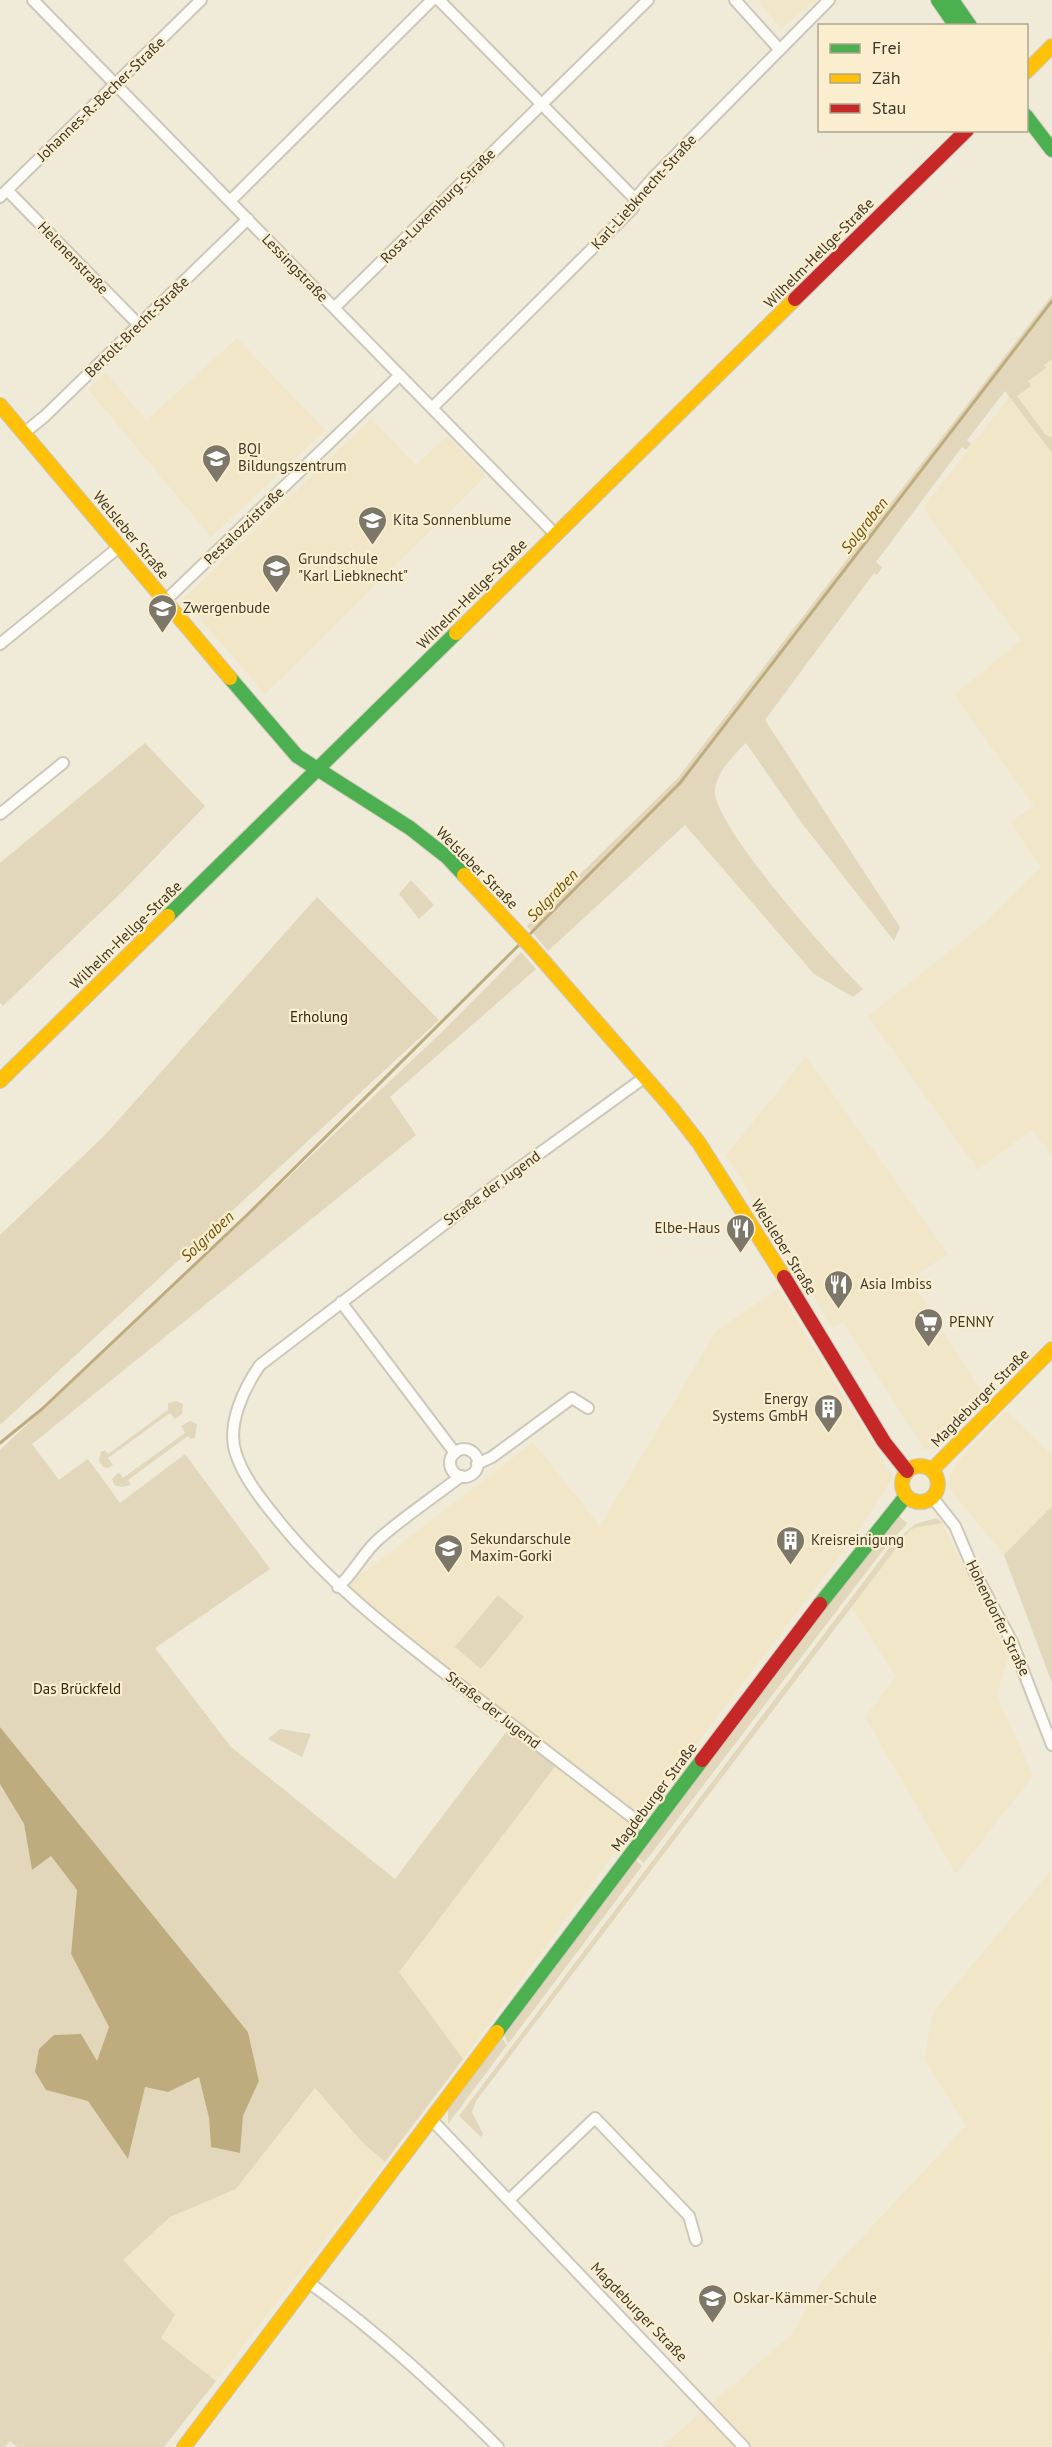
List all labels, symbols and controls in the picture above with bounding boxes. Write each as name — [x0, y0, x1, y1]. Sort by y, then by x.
legend — [818, 24, 1028, 132]
street label: Johannes-R.-Becher-Straße — [32, 32, 169, 166]
text: Frei — [872, 36, 901, 59]
text: Zäh — [872, 66, 901, 89]
text: Stau — [872, 96, 906, 119]
street label: Karl-Liebknecht-Straße — [587, 130, 700, 253]
street label: Rosa-Luxemburg-Straße — [376, 144, 499, 267]
street label: Wilhelm-Hellge-Straße — [760, 194, 878, 312]
street label: Helenenstraße — [34, 217, 113, 298]
street label: Lessingstraße — [258, 229, 333, 306]
street label: Bertolt-Brecht-Straße — [81, 272, 193, 381]
place label: BQI Bildungszentrum — [238, 439, 347, 475]
school or university icon: BQI Bildungszentrum — [201, 442, 233, 484]
street label: Pestalozzistraße — [200, 483, 288, 569]
street label: Welsleber Straße — [89, 487, 174, 583]
water label: Solgraben — [836, 493, 892, 557]
school or university icon: Kita Sonnenblume — [356, 504, 388, 546]
place label: Kita Sonnenblume — [393, 510, 511, 529]
street label: Wilhelm-Hellge-Straße — [413, 535, 531, 653]
place label: Grundschule "Karl Liebknecht" — [298, 549, 408, 585]
school or university icon: Grundschule "Karl Liebknecht" — [261, 552, 293, 594]
school or university icon: Zwergenbude — [146, 592, 178, 634]
place label: Zwergenbude — [183, 598, 270, 617]
street label: Welsleber Straße — [432, 822, 523, 913]
water label: Solgraben — [522, 864, 582, 926]
street label: Wilhelm-Hellge-Straße — [66, 876, 186, 993]
park label: Erholung — [290, 1007, 348, 1026]
street label: Straße der Jugend — [439, 1146, 544, 1229]
street label: Welsleber Straße — [747, 1195, 821, 1298]
water label: Solgraben — [176, 1206, 238, 1266]
restaurant icon: Elbe-Haus — [725, 1212, 757, 1254]
place label: Elbe-Haus — [655, 1218, 720, 1237]
restaurant icon: Asia Imbiss — [823, 1268, 855, 1310]
place label: Asia Imbiss — [860, 1274, 932, 1293]
supermarket icon: PENNY — [912, 1306, 944, 1348]
place label: PENNY — [949, 1312, 995, 1331]
street label: Magdeburger Straße — [927, 1345, 1033, 1451]
place label: Energy Systems GmbH — [712, 1389, 808, 1425]
building icon: Energy Systems GmbH — [813, 1392, 845, 1434]
building icon: Kreisreinigung — [774, 1524, 806, 1566]
place label: Sekundarschule Maxim-Gorki — [470, 1529, 571, 1565]
place label: Kreisreinigung — [811, 1530, 904, 1549]
school or university icon: Sekundarschule Maxim-Gorki — [433, 1532, 465, 1574]
street label: Hohendorfer Straße — [962, 1557, 1035, 1679]
street label: Straße der Jugend — [442, 1667, 545, 1753]
park label: Das Brückfeld — [33, 1679, 121, 1698]
street label: Magdeburger Straße — [607, 1739, 701, 1855]
street label: Magdeburger Straße — [587, 2258, 692, 2365]
school or university icon: Oskar-Kämmer-Schule — [696, 2282, 728, 2324]
place label: Oskar-Kämmer-Schule — [733, 2288, 877, 2307]

